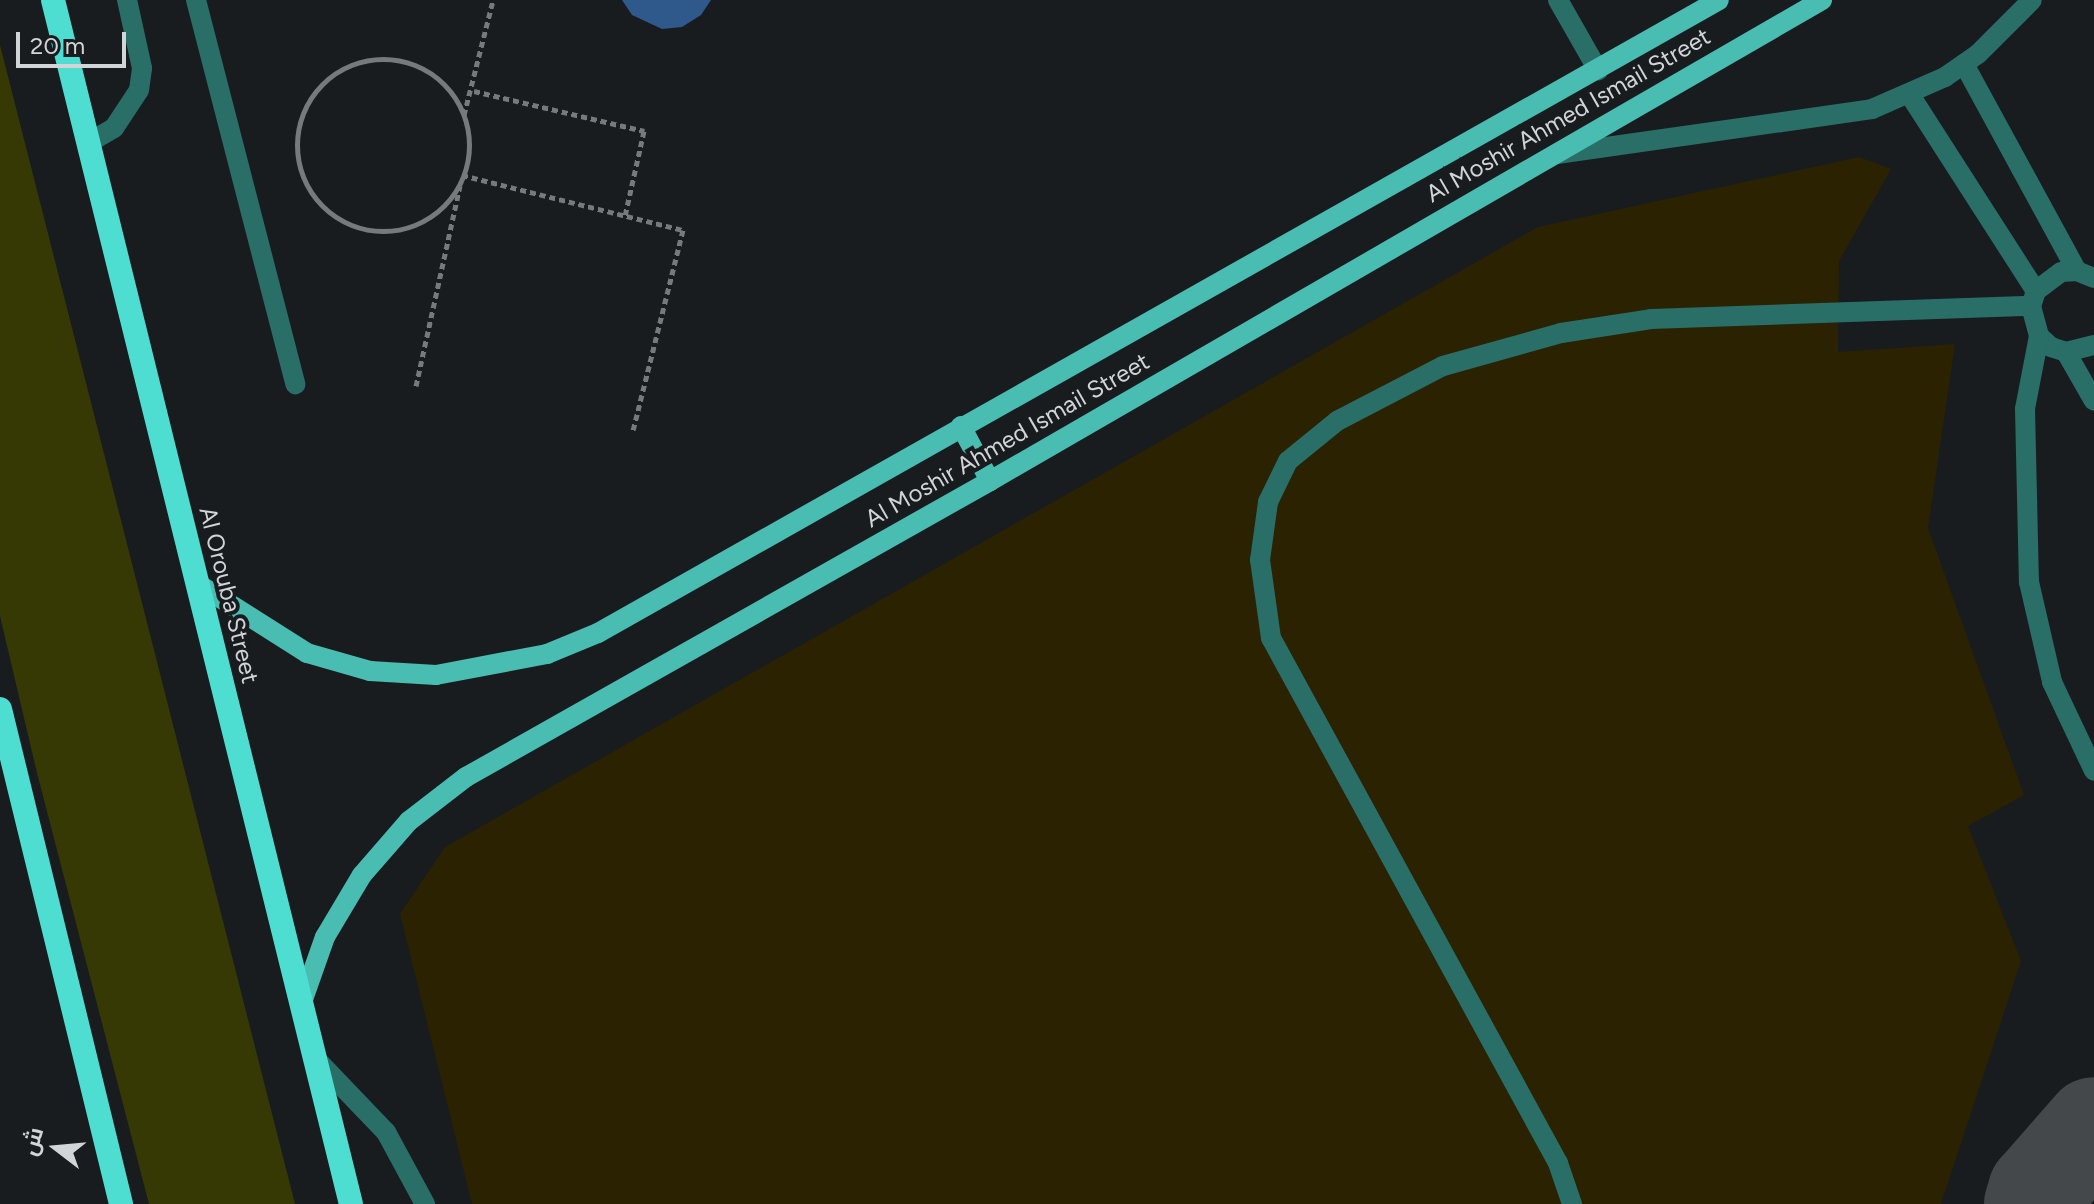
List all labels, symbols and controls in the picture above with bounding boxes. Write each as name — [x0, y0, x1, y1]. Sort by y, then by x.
scale bar — [20, 16, 130, 66]
street label: Al Moshir Ahmed Ismail Street — [1421, 22, 1715, 208]
text: 20 m — [30, 31, 85, 60]
street label: Al Moshir Ahmed Ismail Street — [860, 347, 1154, 533]
street label: Al Orouba Street — [193, 504, 265, 686]
north arrow — [16, 1108, 96, 1188]
text: ش — [16, 1124, 49, 1159]

